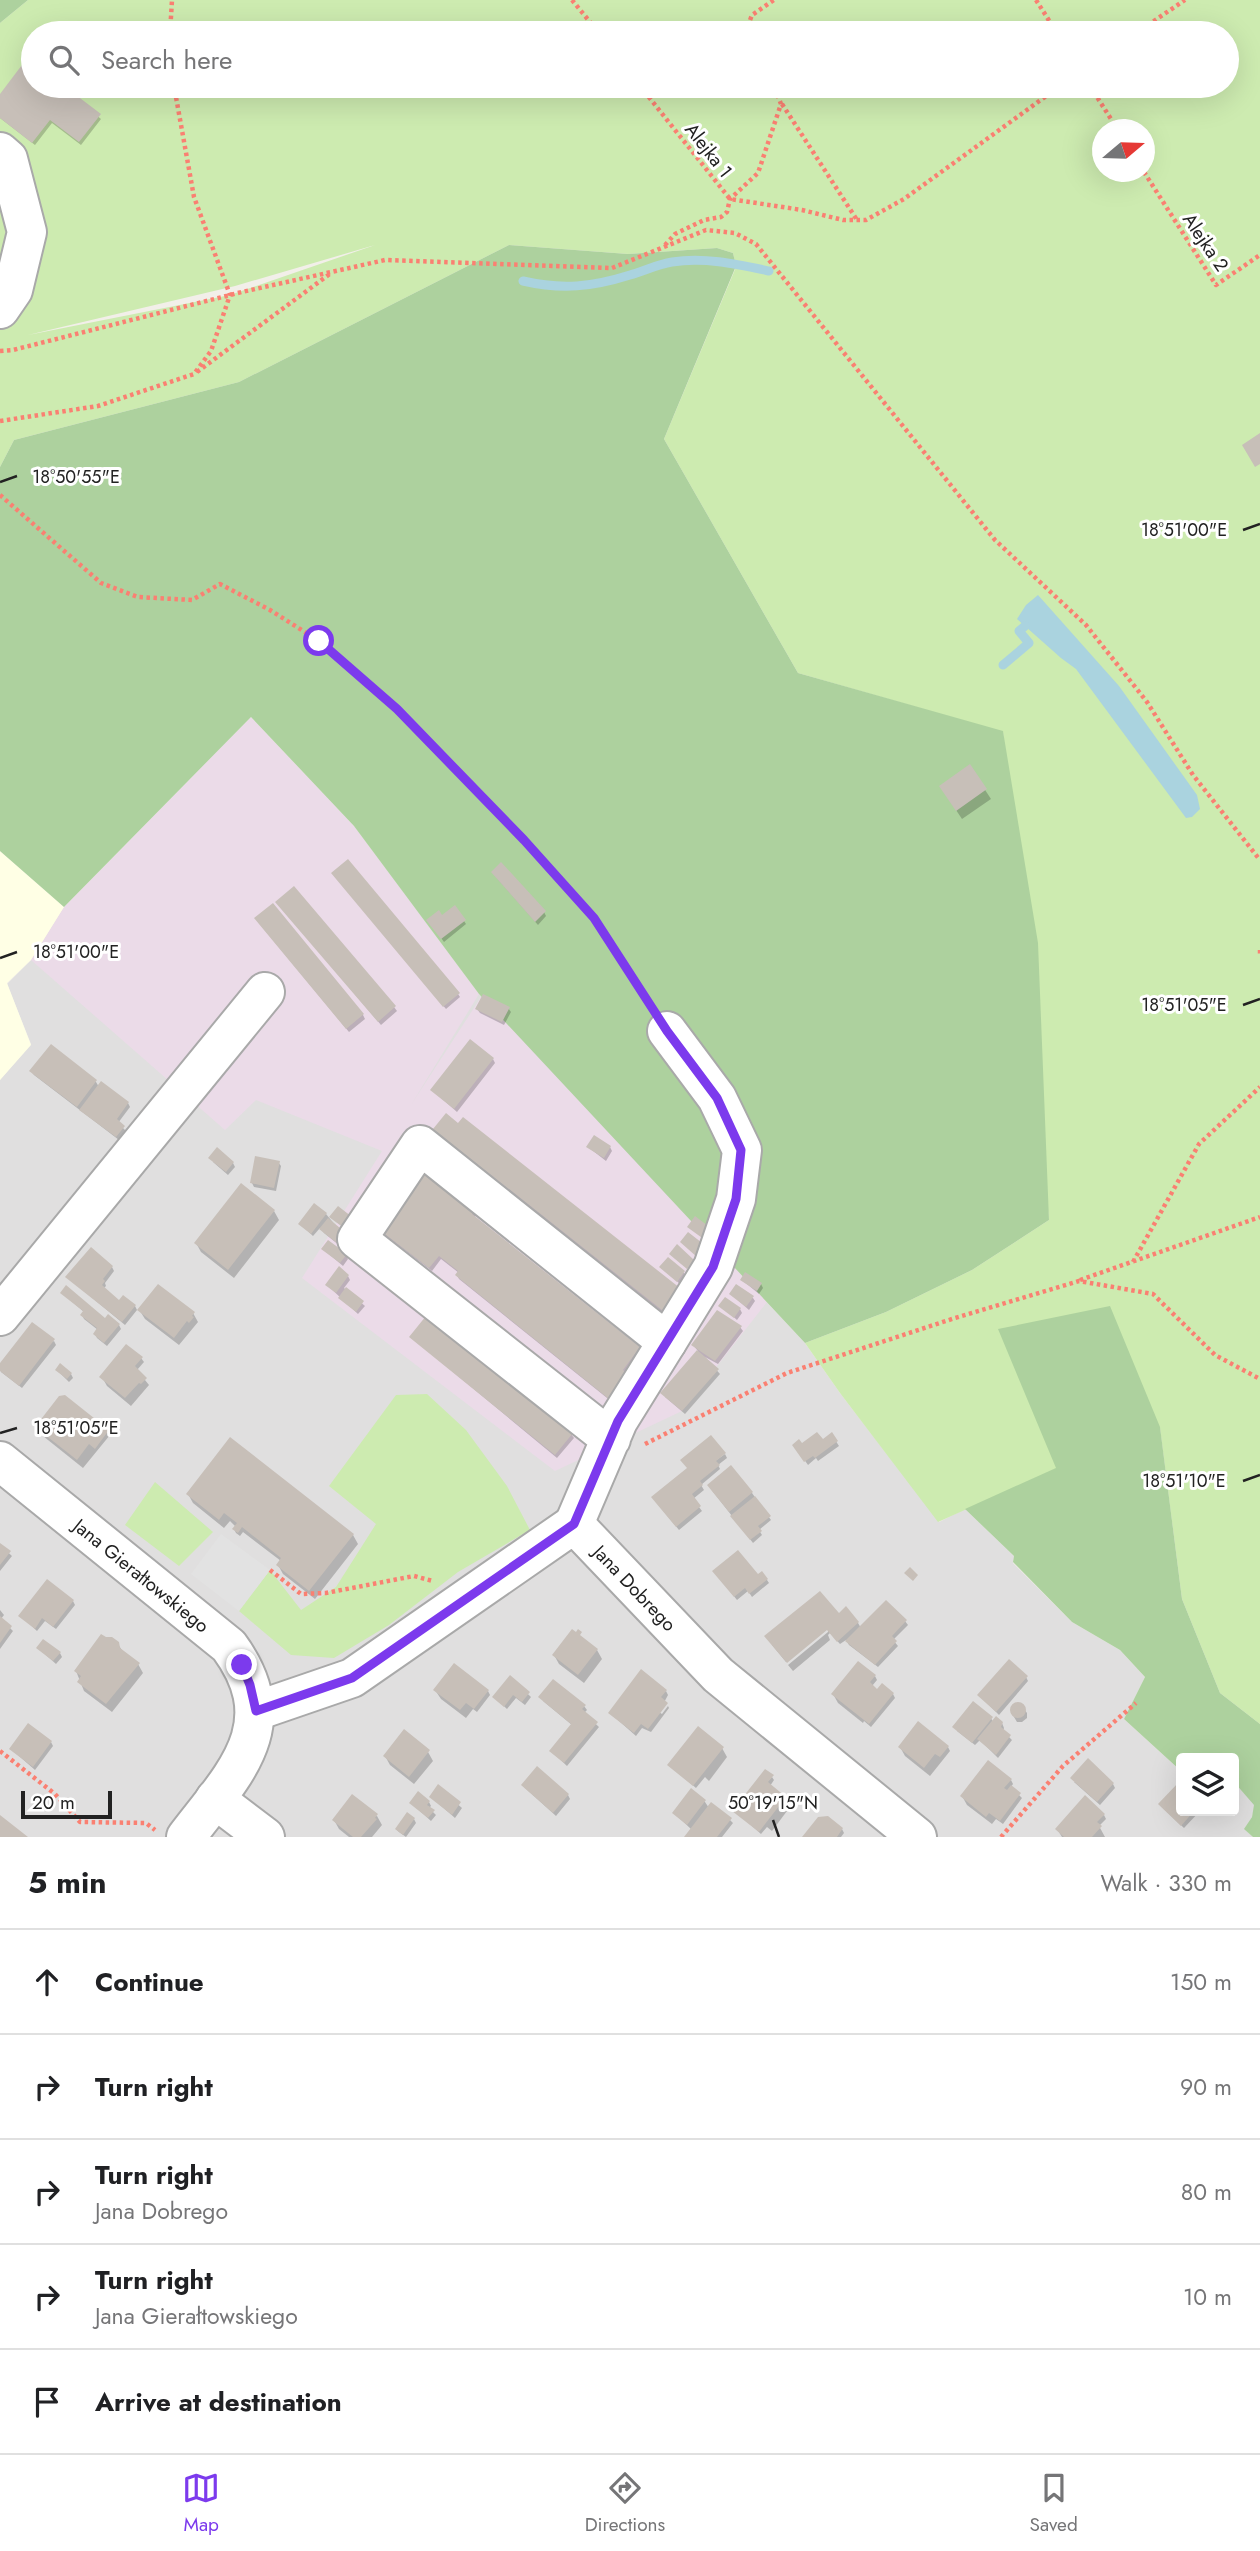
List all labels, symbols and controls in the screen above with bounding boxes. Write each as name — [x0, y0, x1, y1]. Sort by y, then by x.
search box — [21, 21, 1239, 98]
icon: search — [45, 41, 83, 79]
text: Search here — [101, 41, 233, 79]
street label: Alejka 1 — [679, 117, 739, 184]
north arrow — [1092, 119, 1155, 182]
street label: Alejka 2 — [1176, 208, 1235, 277]
text: 18°50'55"E — [32, 464, 120, 490]
text: 18°51'00"E — [1141, 517, 1227, 543]
route start — [303, 625, 334, 656]
text: 18°51'00"E — [33, 939, 119, 965]
text: 18°51'05"E — [1141, 992, 1227, 1018]
text: 18°51'05"E — [33, 1415, 119, 1441]
text: 18°51'10"E — [1142, 1468, 1226, 1494]
street label: Jana Gierałtowskiego — [65, 1511, 215, 1639]
street label: Jana Dobrego — [585, 1537, 682, 1637]
route end — [226, 1649, 257, 1680]
map controls — [1176, 1753, 1239, 1816]
button: layers — [1176, 1753, 1239, 1816]
scale bar — [21, 1788, 112, 1820]
text: 20 m — [32, 1789, 75, 1816]
text: 50°19'15"N — [728, 1790, 818, 1816]
text: 5 min — [28, 1861, 106, 1904]
text: Walk · 330 m — [1101, 1866, 1232, 1900]
icon: ahead — [28, 1963, 66, 2001]
text: Continue — [95, 1963, 204, 2001]
text: 150 m — [1170, 1965, 1232, 1999]
icon: right — [28, 2068, 66, 2106]
text: Turn right — [95, 2068, 213, 2106]
text: 90 m — [1180, 2070, 1232, 2104]
text: Turn right — [95, 2156, 213, 2194]
icon: right — [28, 2173, 66, 2211]
text: 80 m — [1181, 2175, 1232, 2209]
text: Jana Dobrego — [95, 2194, 228, 2228]
text: Turn right — [95, 2261, 213, 2299]
icon: right — [28, 2278, 66, 2316]
text: 10 m — [1183, 2280, 1232, 2314]
text: Jana Gierałtowskiego — [95, 2299, 298, 2333]
icon: arrive — [28, 2383, 66, 2421]
text: Arrive at destination — [95, 2383, 342, 2421]
tab: Map — [182, 2469, 220, 2538]
tab: Directions — [585, 2469, 665, 2538]
tab: Saved — [1030, 2469, 1078, 2538]

